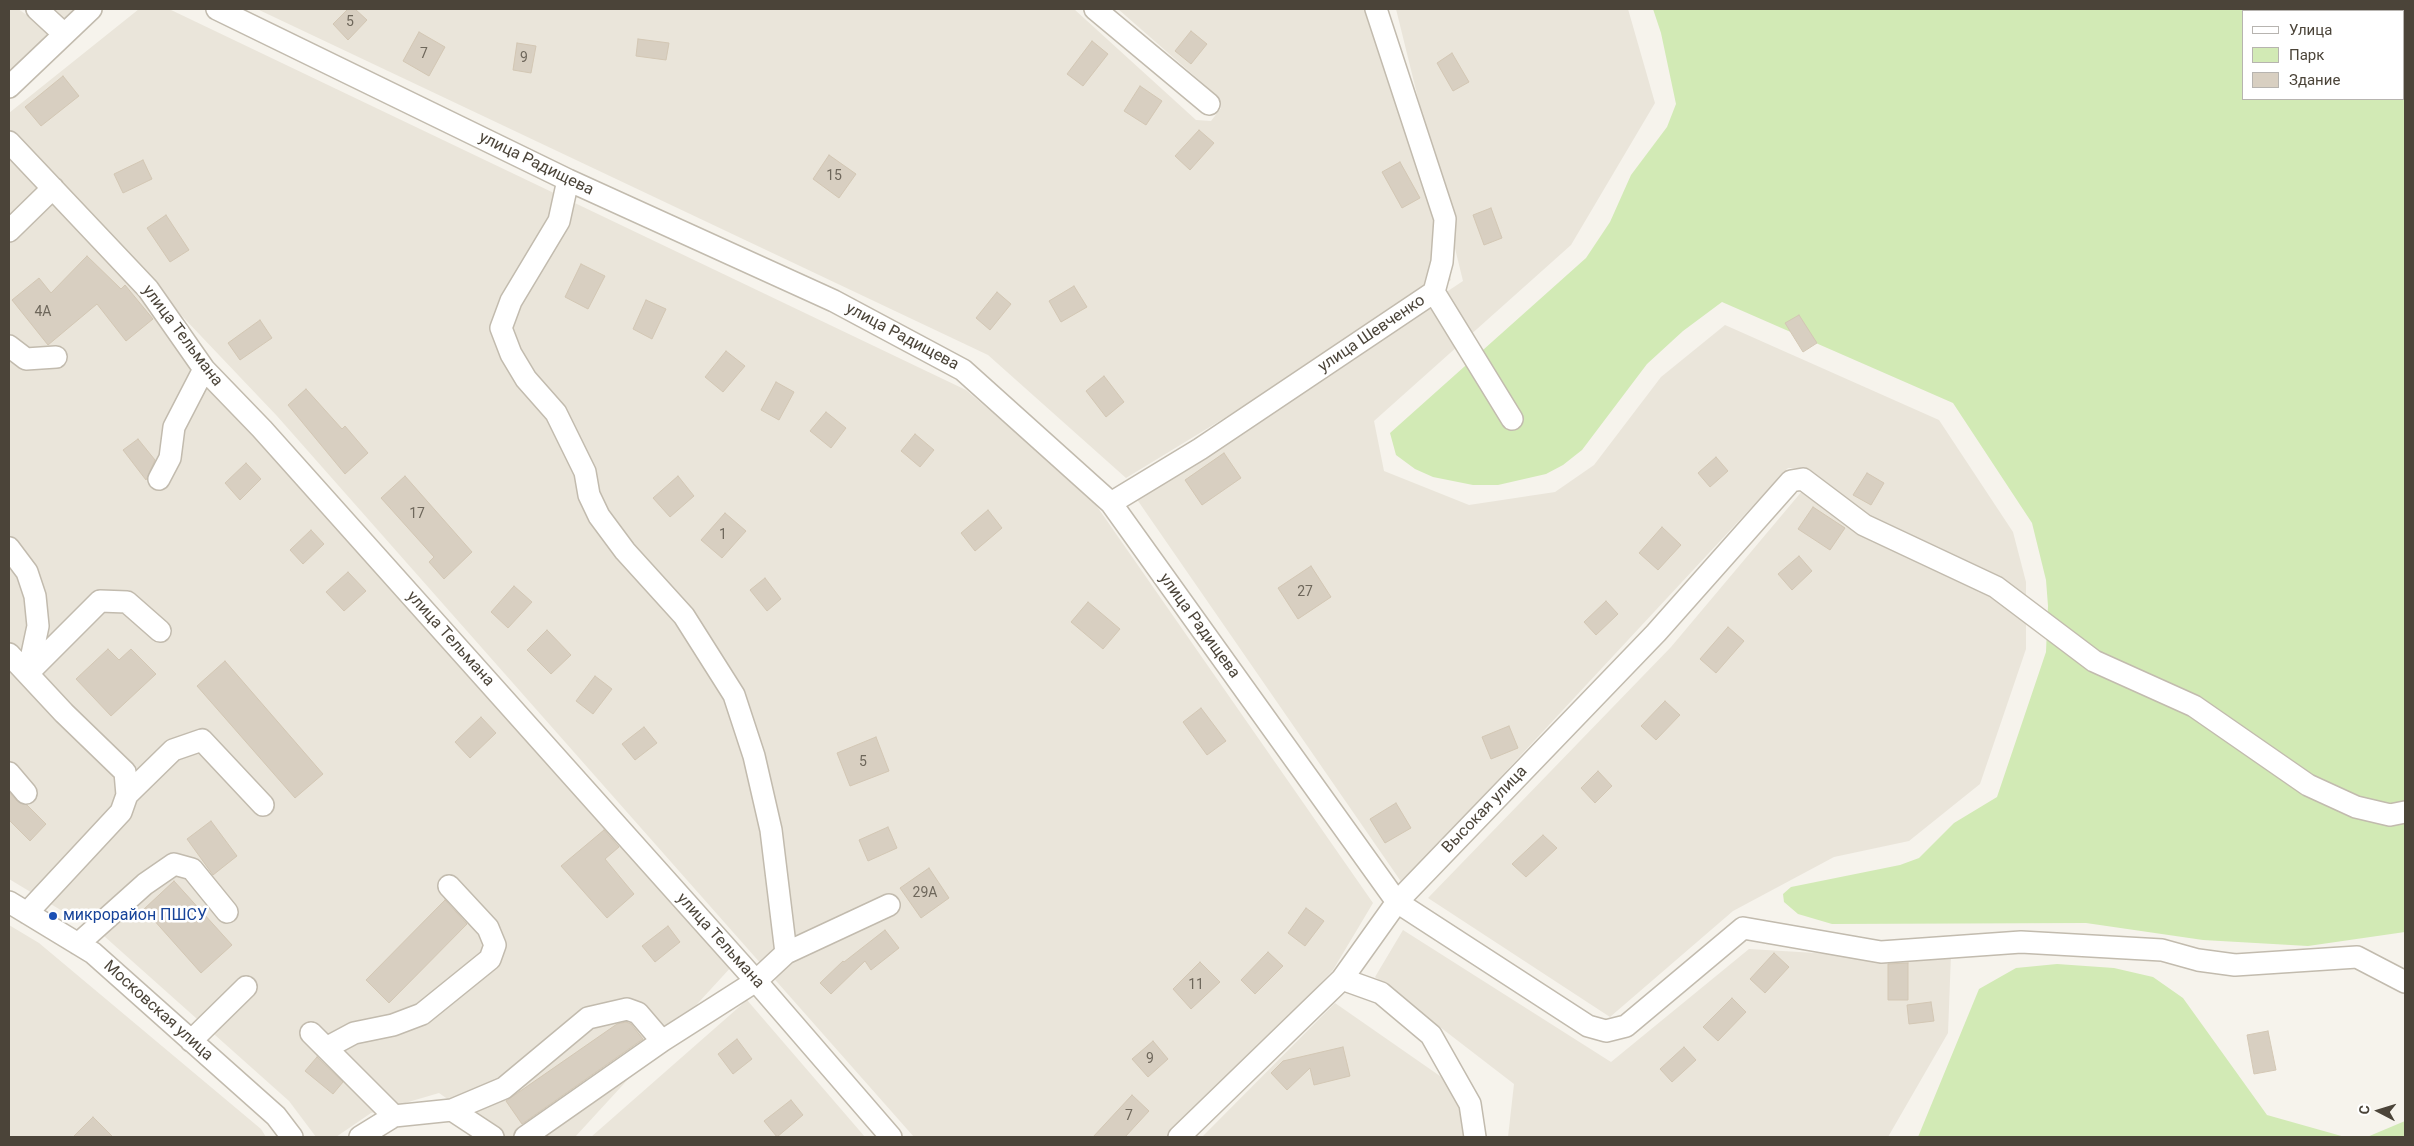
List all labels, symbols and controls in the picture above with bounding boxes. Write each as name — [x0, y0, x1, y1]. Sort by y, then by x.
legend — [2242, 10, 2404, 100]
house number: 5 — [346, 14, 354, 30]
text: Улица — [2289, 21, 2332, 39]
house number: 7 — [420, 46, 428, 62]
text: Парк — [2289, 46, 2324, 64]
house number: 9 — [520, 50, 528, 66]
text: Здание — [2289, 71, 2340, 89]
street label: улица Радищева — [476, 128, 596, 200]
house number: 15 — [826, 168, 842, 184]
street label: улица Тельмана — [138, 282, 226, 390]
street label: улица Шевченко — [1315, 291, 1429, 377]
street label: улица Радищева — [842, 299, 962, 375]
house number: 4А — [34, 304, 52, 320]
house number: 17 — [409, 506, 425, 522]
house number: 1 — [719, 527, 727, 543]
street label: улица Радищева — [1154, 570, 1244, 682]
house number: 27 — [1297, 584, 1313, 600]
street label: улица Тельмана — [402, 587, 498, 691]
house number: 5 — [859, 754, 867, 770]
street label: Высокая улица — [1439, 762, 1531, 858]
house number: 29А — [913, 885, 937, 901]
street label: улица Тельмана — [672, 889, 768, 993]
place label: микрорайон ПШСУ — [63, 906, 207, 926]
marker: микрорайон ПШСУ — [47, 910, 59, 922]
street label: Московская улица — [99, 957, 217, 1065]
house number: 11 — [1188, 977, 1204, 993]
house number: 9 — [1146, 1051, 1154, 1067]
north arrow — [2354, 1086, 2404, 1136]
text: С — [2356, 1104, 2372, 1115]
house number: 7 — [1125, 1108, 1133, 1124]

